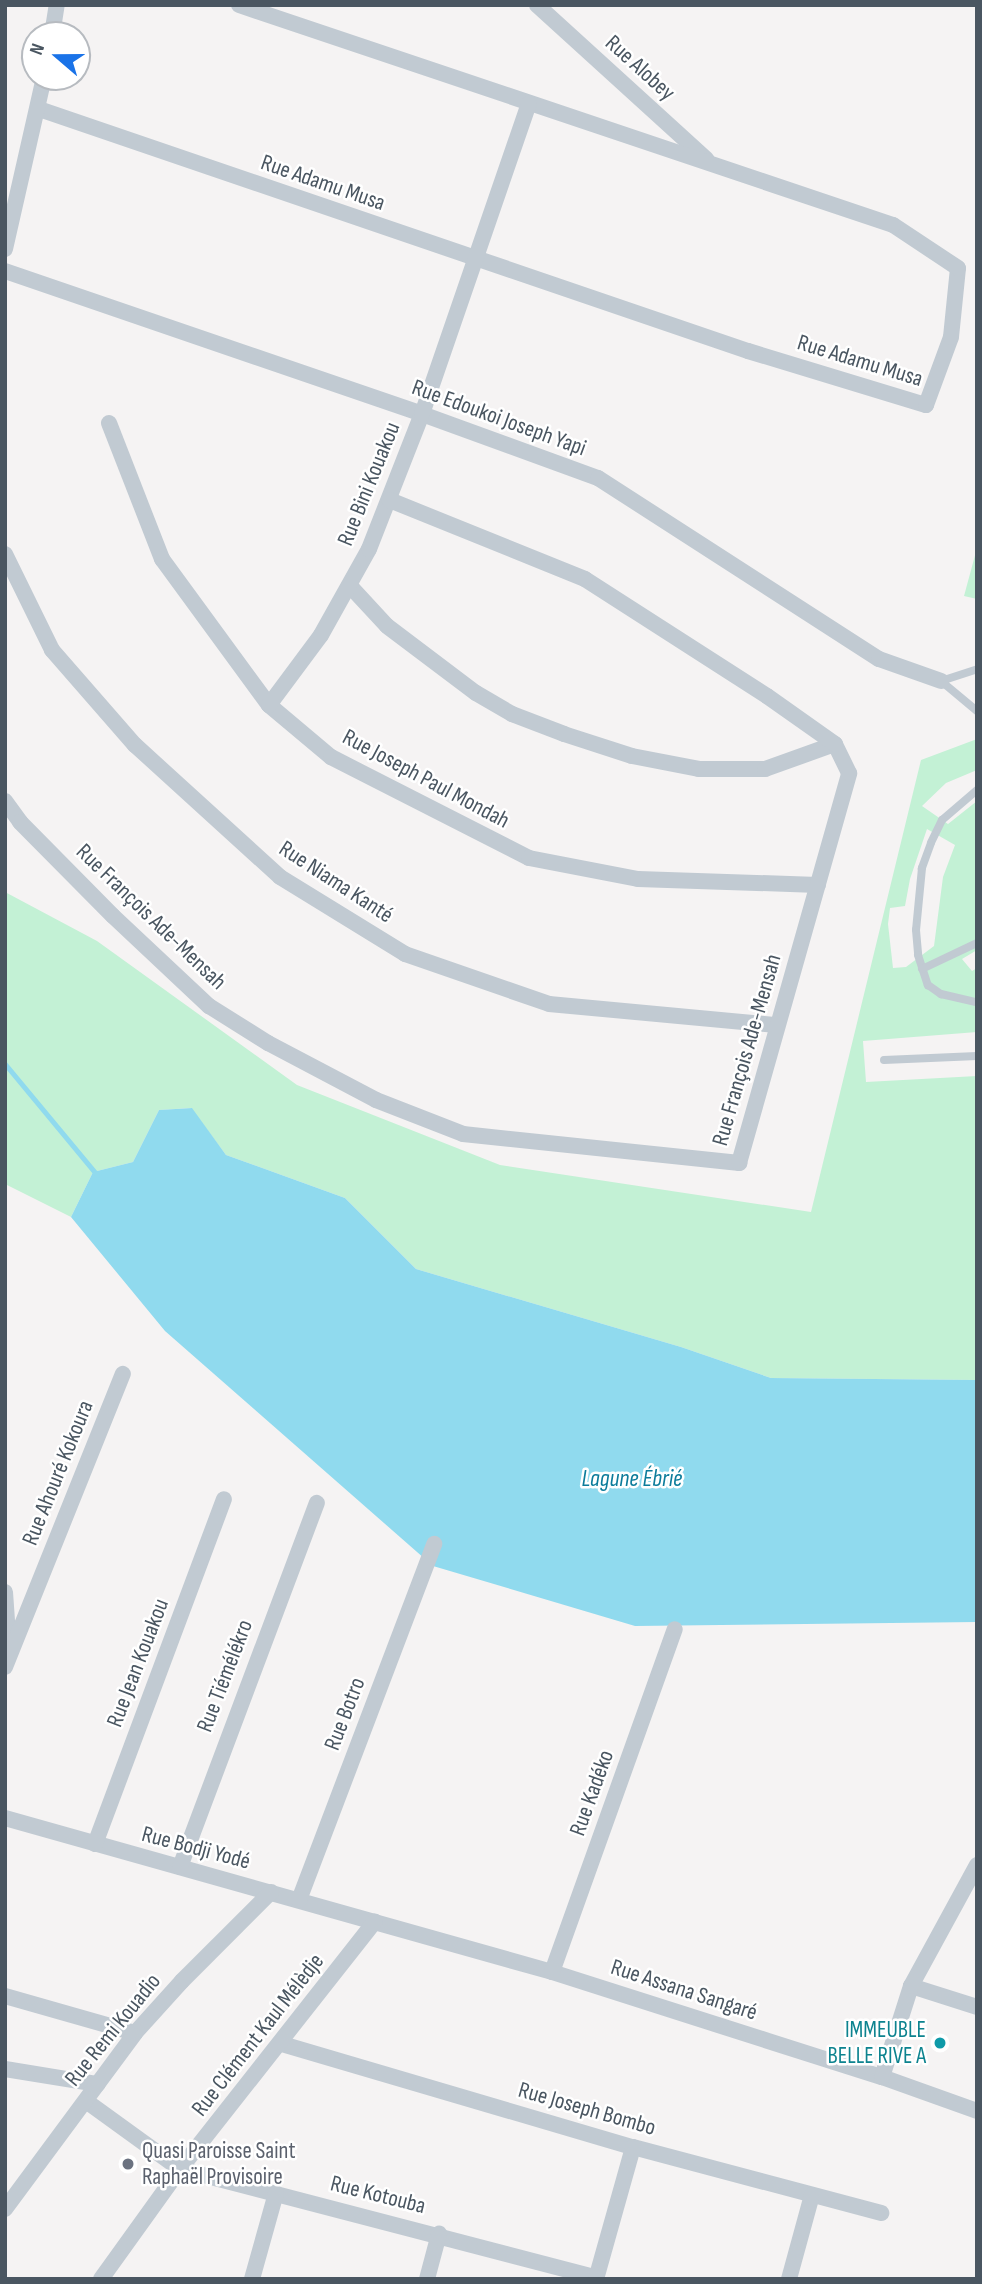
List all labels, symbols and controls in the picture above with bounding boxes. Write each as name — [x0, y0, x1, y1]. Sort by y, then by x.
north arrow — [21, 21, 91, 91]
street label: Rue Alobey — [599, 29, 681, 107]
text: N — [25, 41, 50, 58]
street label: Rue Adamu Musa — [257, 149, 389, 217]
street label: Rue Adamu Musa — [794, 329, 926, 393]
street label: Rue Edoukoi Joseph Yapi — [408, 374, 590, 462]
street label: Rue Bini Kouakou — [332, 418, 406, 550]
street label: Rue Joseph Paul Mondah — [338, 723, 514, 835]
street label: Rue Niama Kanté — [274, 835, 398, 929]
street label: Rue François Ade-Mensah — [70, 838, 232, 996]
street label: Rue François Ade-Mensah — [706, 951, 788, 1149]
street label: Rue Ahouré Kokoura — [16, 1397, 100, 1549]
water label: Lagune Ébrié — [582, 1465, 682, 1493]
street label: Rue Jean Kouakou — [101, 1595, 175, 1731]
street label: Rue Tiémélékro — [191, 1616, 259, 1736]
street label: Rue Botro — [319, 1674, 371, 1754]
street label: Rue Kadéko — [564, 1746, 620, 1840]
street label: Rue Bodji Yodé — [139, 1820, 253, 1876]
street label: Rue Clément Kaul Mélèdje — [186, 1948, 330, 2122]
street label: Rue Assana Sangaré — [607, 1953, 761, 2027]
street label: Rue Remi Kouadio — [59, 1968, 167, 2092]
place label: IMMEUBLE BELLE RIVE A — [828, 2016, 926, 2070]
marker: IMMEUBLE BELLE RIVE A — [932, 2035, 948, 2051]
street label: Rue Joseph Bombo — [515, 2076, 659, 2142]
place label: Quasi Paroisse Saint Raphaël Provisoire — [142, 2137, 295, 2191]
marker: Quasi Paroisse Saint Raphaël Provisoire — [120, 2156, 136, 2172]
street label: Rue Kotouba — [328, 2170, 428, 2220]

